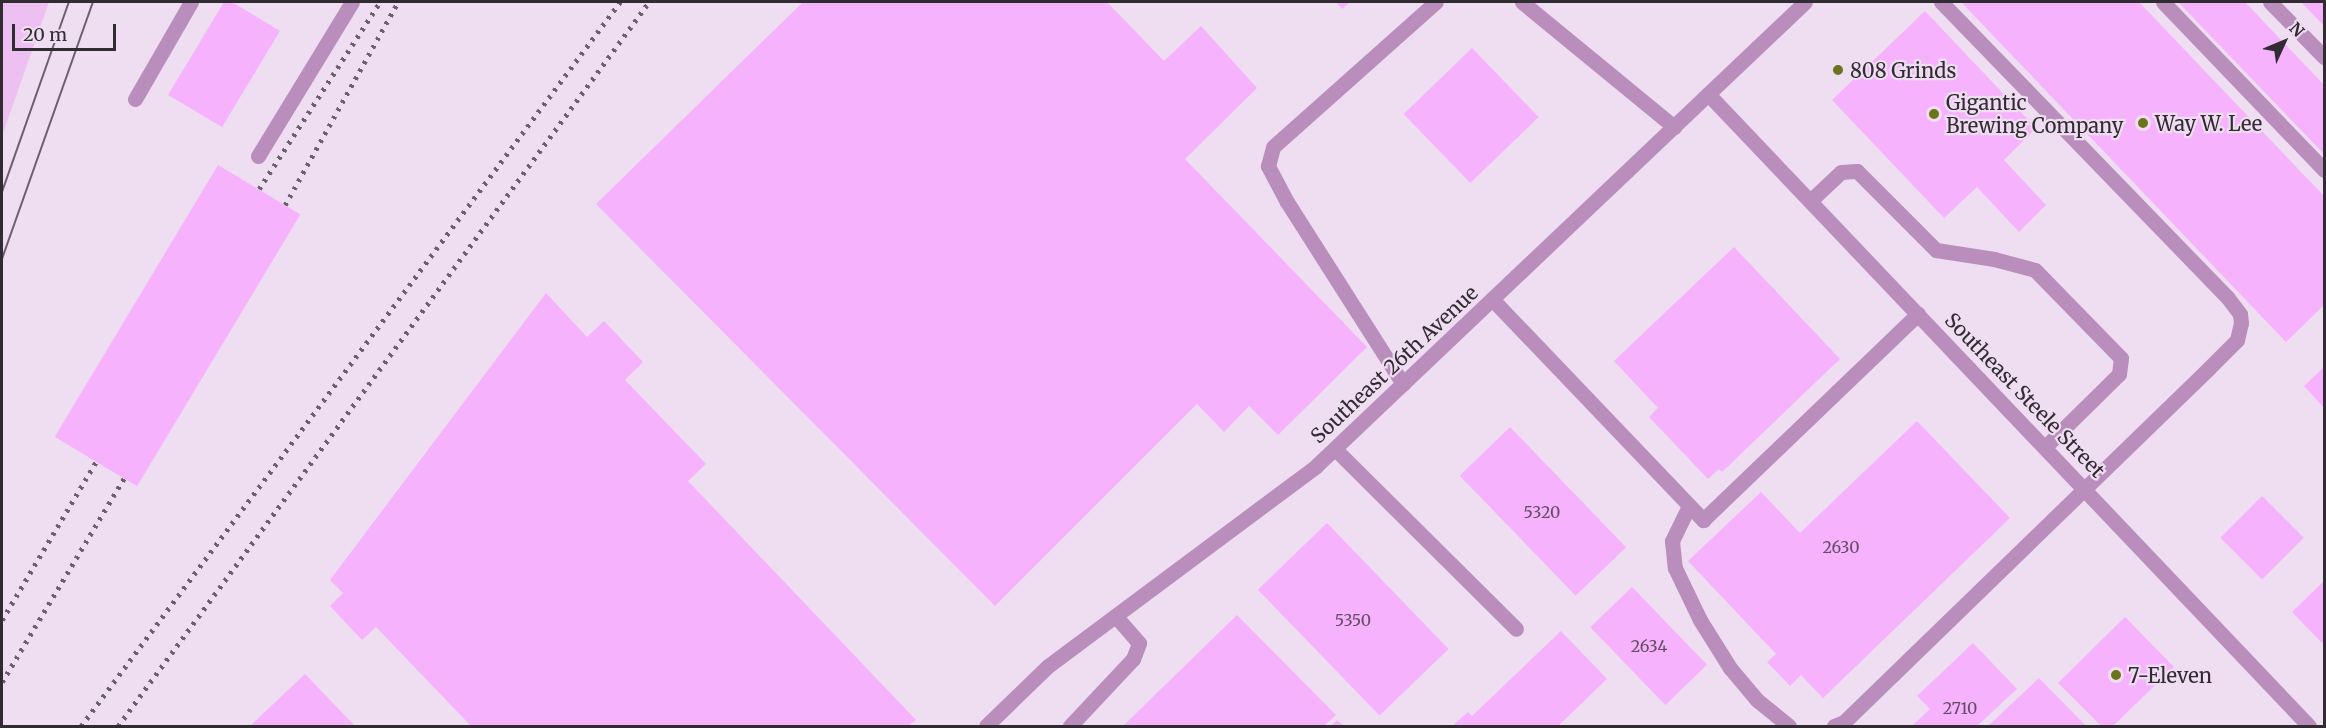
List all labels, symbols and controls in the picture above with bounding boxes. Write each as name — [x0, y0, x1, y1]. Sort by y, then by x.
scale bar — [15, 12, 118, 50]
north arrow — [2254, 12, 2314, 72]
text: N — [2285, 18, 2309, 41]
text: 20 m — [23, 23, 67, 46]
place label: 808 Grinds — [1850, 58, 1956, 82]
marker: 808 Grinds — [1831, 63, 1845, 77]
place label: Gigantic Brewing Company — [1946, 90, 2123, 137]
marker: Gigantic Brewing Company — [1927, 107, 1941, 121]
place label: Way W. Lee — [2155, 111, 2262, 135]
marker: Way W. Lee — [2136, 116, 2150, 130]
street label: Southeast 26th Avenue — [1305, 280, 1483, 448]
street label: Southeast Steele Street — [1940, 308, 2110, 482]
house number: 5320 — [1524, 502, 1560, 522]
house number: 2630 — [1822, 537, 1860, 557]
house number: 5350 — [1335, 610, 1371, 630]
house number: 2634 — [1631, 636, 1667, 656]
place label: 7-Eleven — [2128, 663, 2212, 687]
marker: 7-Eleven — [2109, 668, 2123, 682]
house number: 2710 — [1943, 698, 1977, 718]

